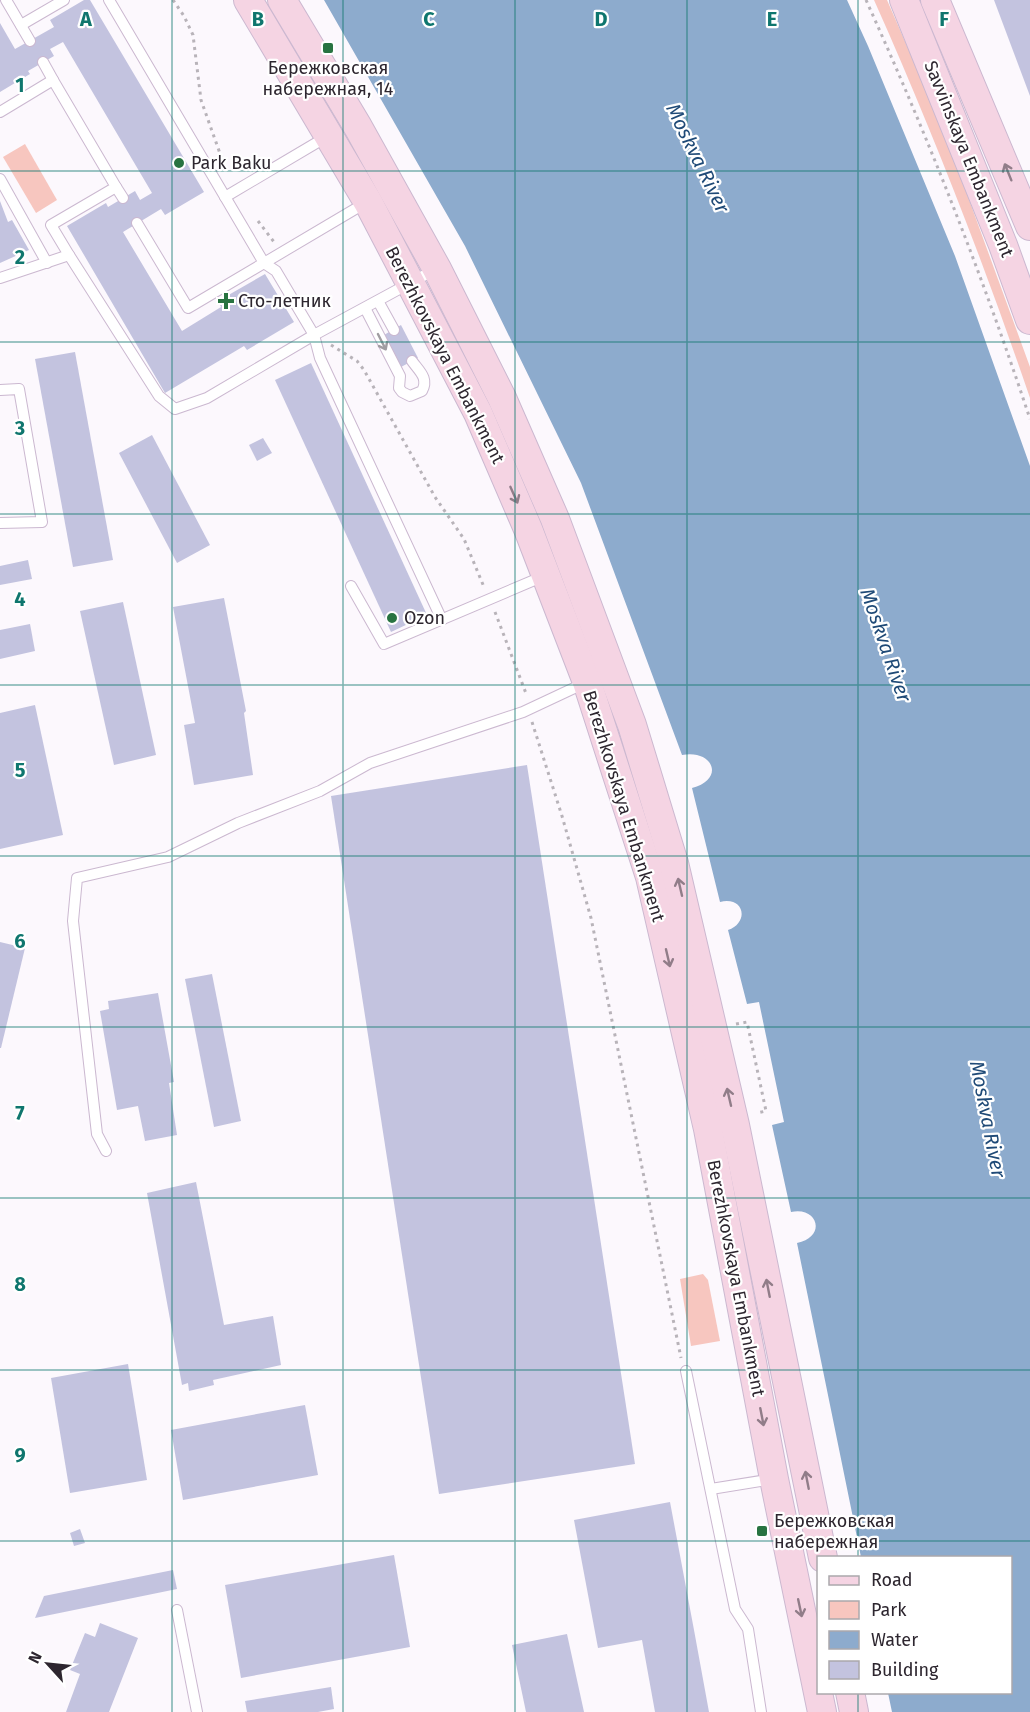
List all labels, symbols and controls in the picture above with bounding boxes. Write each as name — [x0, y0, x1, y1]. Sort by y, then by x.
text: A — [79, 7, 93, 31]
text: B — [252, 7, 264, 31]
text: C — [423, 7, 435, 31]
text: D — [594, 7, 608, 31]
text: E — [767, 7, 777, 31]
text: F — [939, 7, 949, 31]
marker: Бережковская набережная, 14 — [321, 41, 335, 55]
place label: Бережковская набережная, 14 — [263, 57, 394, 100]
street label: Savvinskaya Embankment — [919, 58, 1019, 261]
text: 1 — [15, 73, 25, 97]
water label: Moskva River — [661, 99, 735, 218]
place label: Park Baku — [191, 152, 272, 174]
marker: Park Baku — [172, 156, 186, 170]
one-way arrow — [1002, 164, 1013, 182]
street label: Berezhkovskaya Embankment — [381, 243, 510, 468]
text: 2 — [15, 245, 25, 269]
place label: Сто-летник — [238, 290, 332, 312]
marker: Сто-летник — [219, 294, 233, 308]
one-way arrow — [376, 333, 388, 350]
text: 3 — [14, 416, 25, 440]
one-way arrow — [509, 486, 520, 504]
water label: Moskva River — [855, 585, 917, 706]
text: 4 — [14, 587, 26, 611]
place label: Ozon — [404, 607, 445, 629]
marker: Ozon — [385, 611, 399, 625]
street label: Berezhkovskaya Embankment — [578, 688, 670, 925]
text: 5 — [15, 758, 26, 782]
one-way arrow — [674, 878, 685, 897]
text: 6 — [14, 929, 26, 953]
one-way arrow — [663, 949, 675, 968]
water label: Moskva River — [965, 1059, 1011, 1181]
one-way arrow — [723, 1088, 734, 1108]
text: 7 — [15, 1101, 25, 1125]
street label: Berezhkovskaya Embankment — [702, 1158, 770, 1399]
text: 8 — [14, 1272, 26, 1296]
one-way arrow — [762, 1279, 773, 1299]
one-way arrow — [757, 1407, 768, 1426]
text: 9 — [14, 1443, 26, 1467]
one-way arrow — [801, 1470, 812, 1490]
place label: Бережковская набережная — [774, 1510, 895, 1553]
marker: Бережковская набережная — [755, 1524, 769, 1538]
legend — [817, 1556, 1012, 1694]
text: Road — [871, 1569, 913, 1591]
one-way arrow — [795, 1598, 807, 1617]
text: Park — [871, 1599, 907, 1621]
text: Water — [871, 1629, 918, 1651]
north arrow — [18, 1634, 78, 1694]
text: N — [24, 1648, 46, 1666]
text: Building — [871, 1659, 939, 1681]

